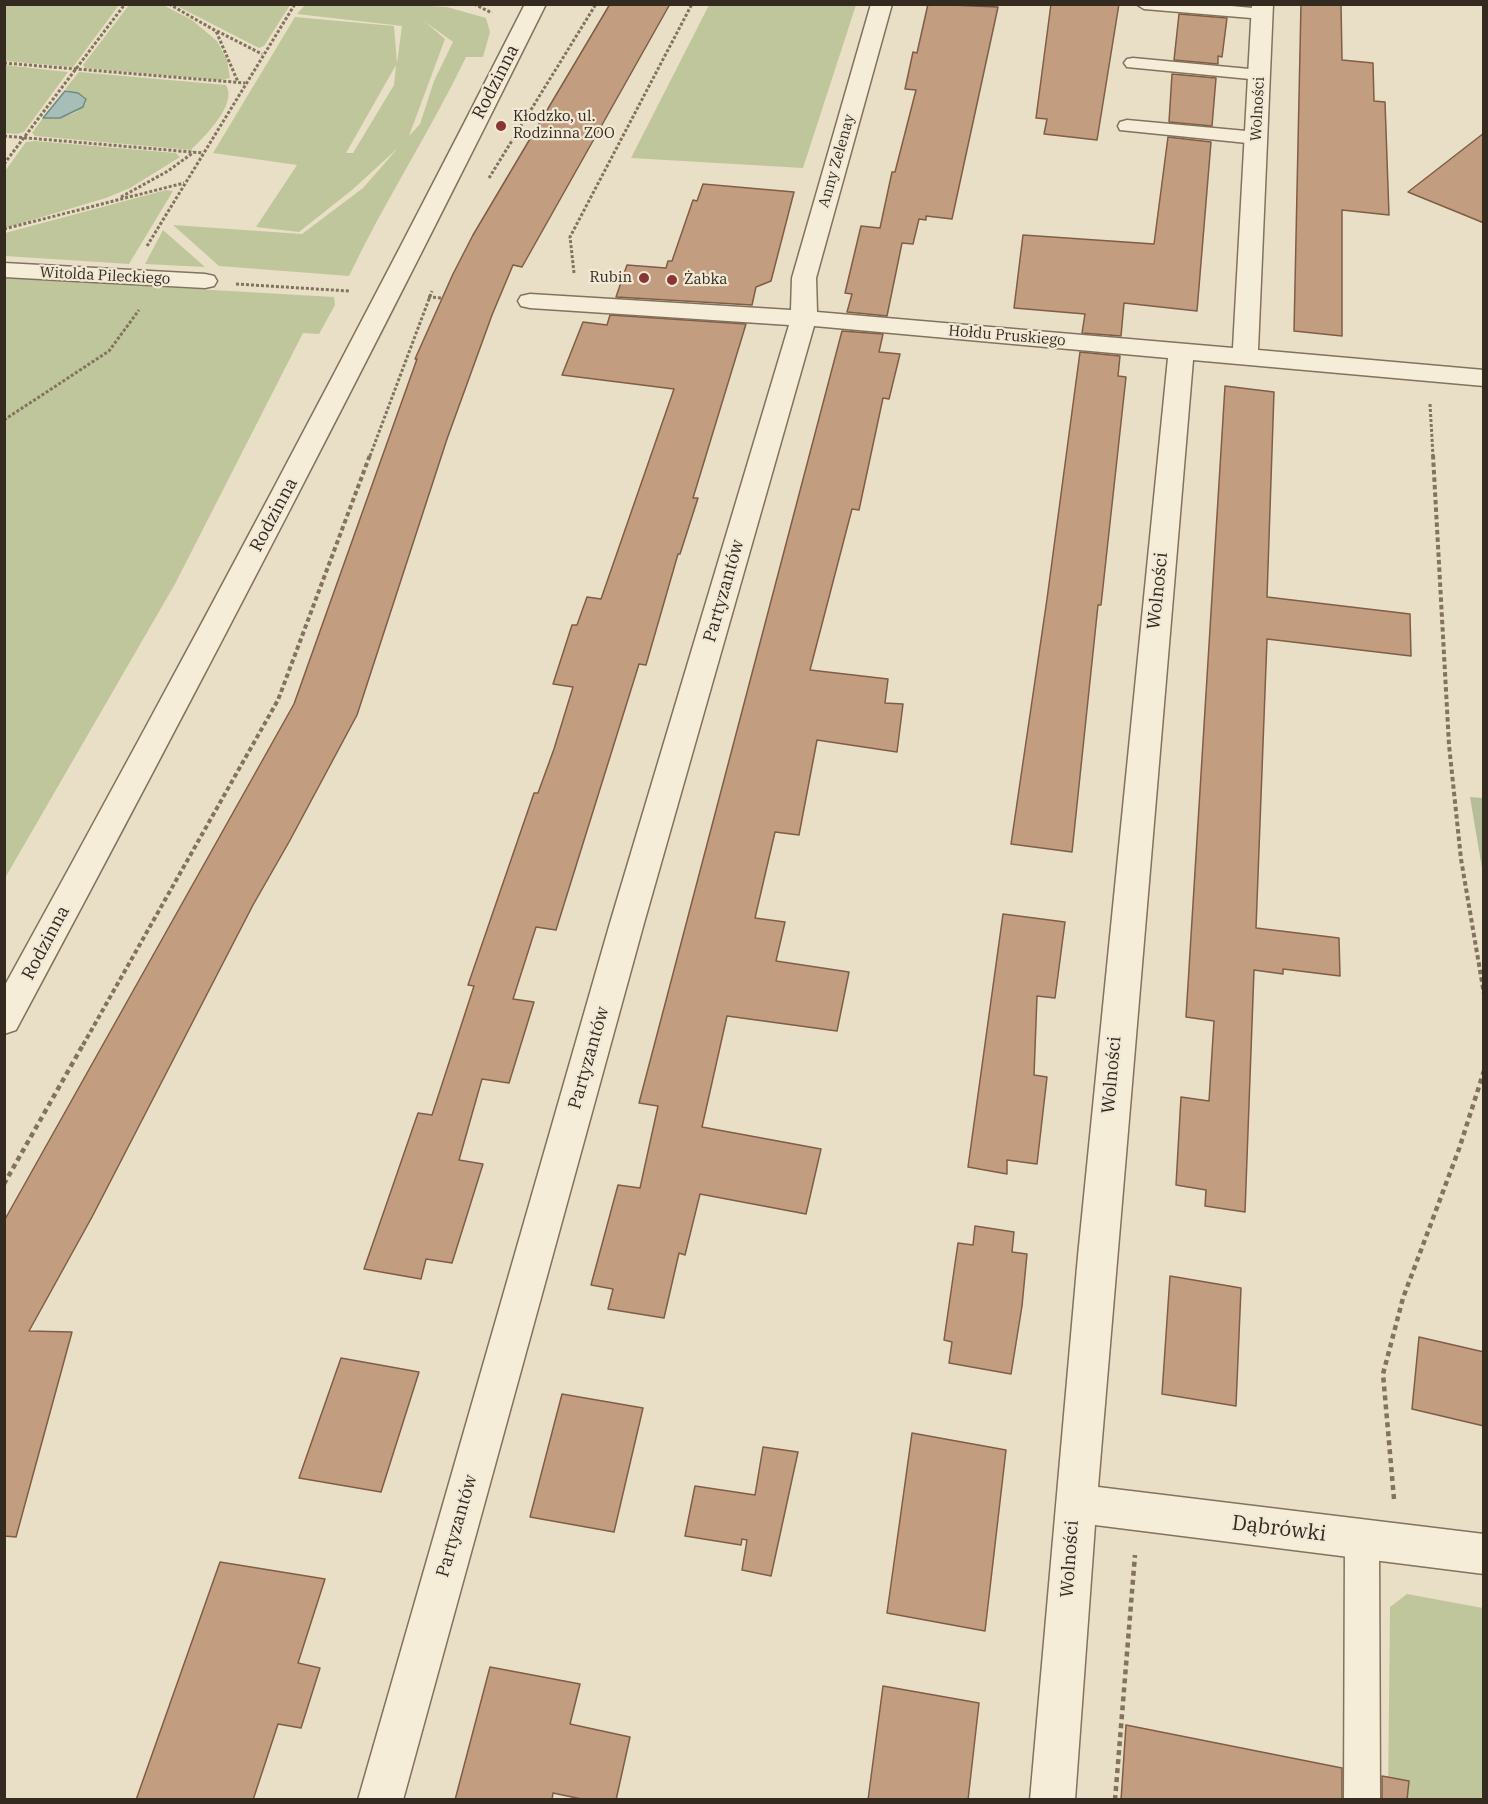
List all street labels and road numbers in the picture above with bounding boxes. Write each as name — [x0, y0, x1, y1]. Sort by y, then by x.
street label: Rodzinna — [468, 41, 524, 123]
street label: Wolności — [1247, 76, 1269, 142]
street label: Anny Zelenay — [815, 112, 859, 210]
street label: Witolda Pileckiego — [39, 264, 171, 288]
street label: Hołdu Pruskiego — [948, 322, 1066, 350]
street label: Rodzinna — [246, 474, 302, 556]
street label: Partyzantów — [699, 537, 749, 645]
street label: Wolności — [1143, 551, 1173, 631]
street label: Rodzinna — [18, 902, 74, 984]
street label: Partyzantów — [564, 1004, 614, 1112]
street label: Wolności — [1098, 1035, 1126, 1115]
street label: Partyzantów — [432, 1472, 482, 1580]
street label: Dąbrówki — [1230, 1511, 1328, 1547]
street label: Wolności — [1057, 1520, 1083, 1598]

